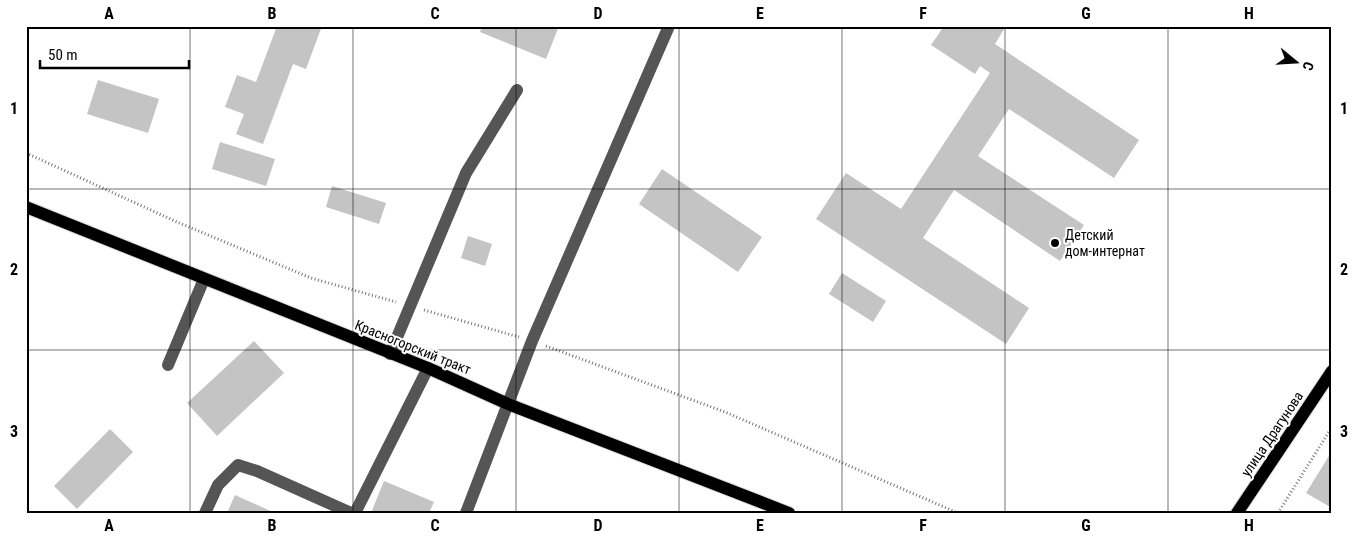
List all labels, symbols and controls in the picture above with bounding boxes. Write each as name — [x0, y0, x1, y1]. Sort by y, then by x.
text: A — [104, 4, 114, 23]
text: B — [268, 4, 277, 23]
text: C — [430, 4, 440, 23]
text: D — [593, 4, 603, 23]
text: E — [756, 4, 764, 23]
text: F — [919, 4, 927, 23]
text: G — [1081, 4, 1091, 23]
text: H — [1244, 4, 1254, 23]
scale bar — [40, 38, 189, 70]
north arrow — [1270, 38, 1320, 88]
text: 50 m — [48, 46, 78, 64]
text: С — [1300, 60, 1317, 72]
text: 1 — [10, 99, 18, 118]
text: 1 — [1340, 99, 1348, 118]
place label: Детский дом-интернат — [1065, 227, 1145, 259]
marker: Детский дом-интернат — [1049, 237, 1061, 249]
text: 2 — [10, 260, 18, 279]
text: 2 — [1340, 260, 1348, 279]
street label: Красногорский тракт — [353, 316, 473, 378]
street label: улица Драгунова — [1238, 389, 1306, 479]
text: 3 — [10, 422, 18, 441]
text: 3 — [1340, 422, 1348, 441]
text: A — [104, 516, 114, 535]
text: B — [268, 516, 277, 535]
text: C — [430, 516, 440, 535]
text: D — [593, 516, 603, 535]
text: E — [756, 516, 764, 535]
text: F — [919, 516, 927, 535]
text: G — [1081, 516, 1091, 535]
text: H — [1244, 516, 1254, 535]

